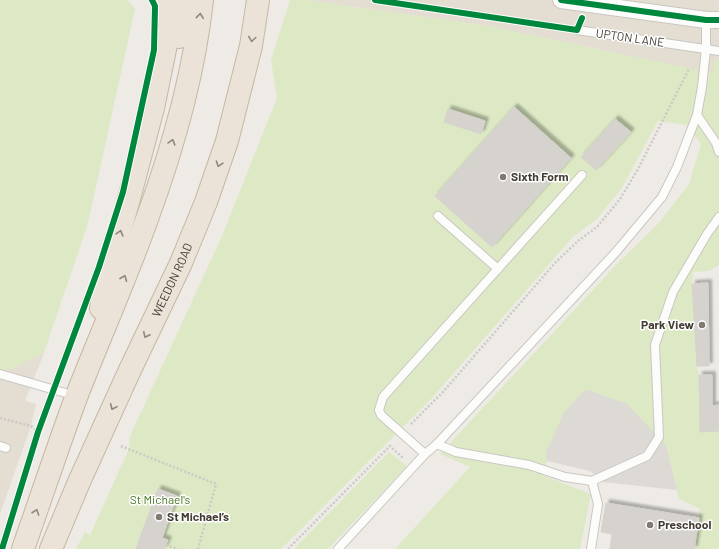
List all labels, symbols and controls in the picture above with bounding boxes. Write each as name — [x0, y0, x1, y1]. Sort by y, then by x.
one-way arrow — [195, 13, 204, 19]
street label: UPTON LANE — [595, 25, 665, 49]
one-way arrow — [248, 36, 257, 42]
one-way arrow — [167, 139, 176, 146]
one-way arrow — [215, 160, 224, 167]
place label: Sixth Form — [511, 169, 569, 183]
marker: Sixth Form — [498, 172, 508, 182]
one-way arrow — [115, 230, 124, 237]
street label: WEEDON ROAD — [148, 241, 194, 319]
one-way arrow — [119, 274, 127, 281]
place label: Park View — [641, 317, 695, 331]
marker: Park View — [697, 320, 707, 330]
one-way arrow — [143, 331, 151, 339]
one-way arrow — [110, 403, 118, 411]
park label: St Michael's — [130, 492, 190, 506]
one-way arrow — [31, 509, 40, 516]
place label: St Michael’s — [167, 509, 229, 523]
marker: St Michael’s — [154, 512, 164, 522]
place label: Preschool — [658, 517, 711, 531]
marker: Preschool — [645, 520, 655, 530]

